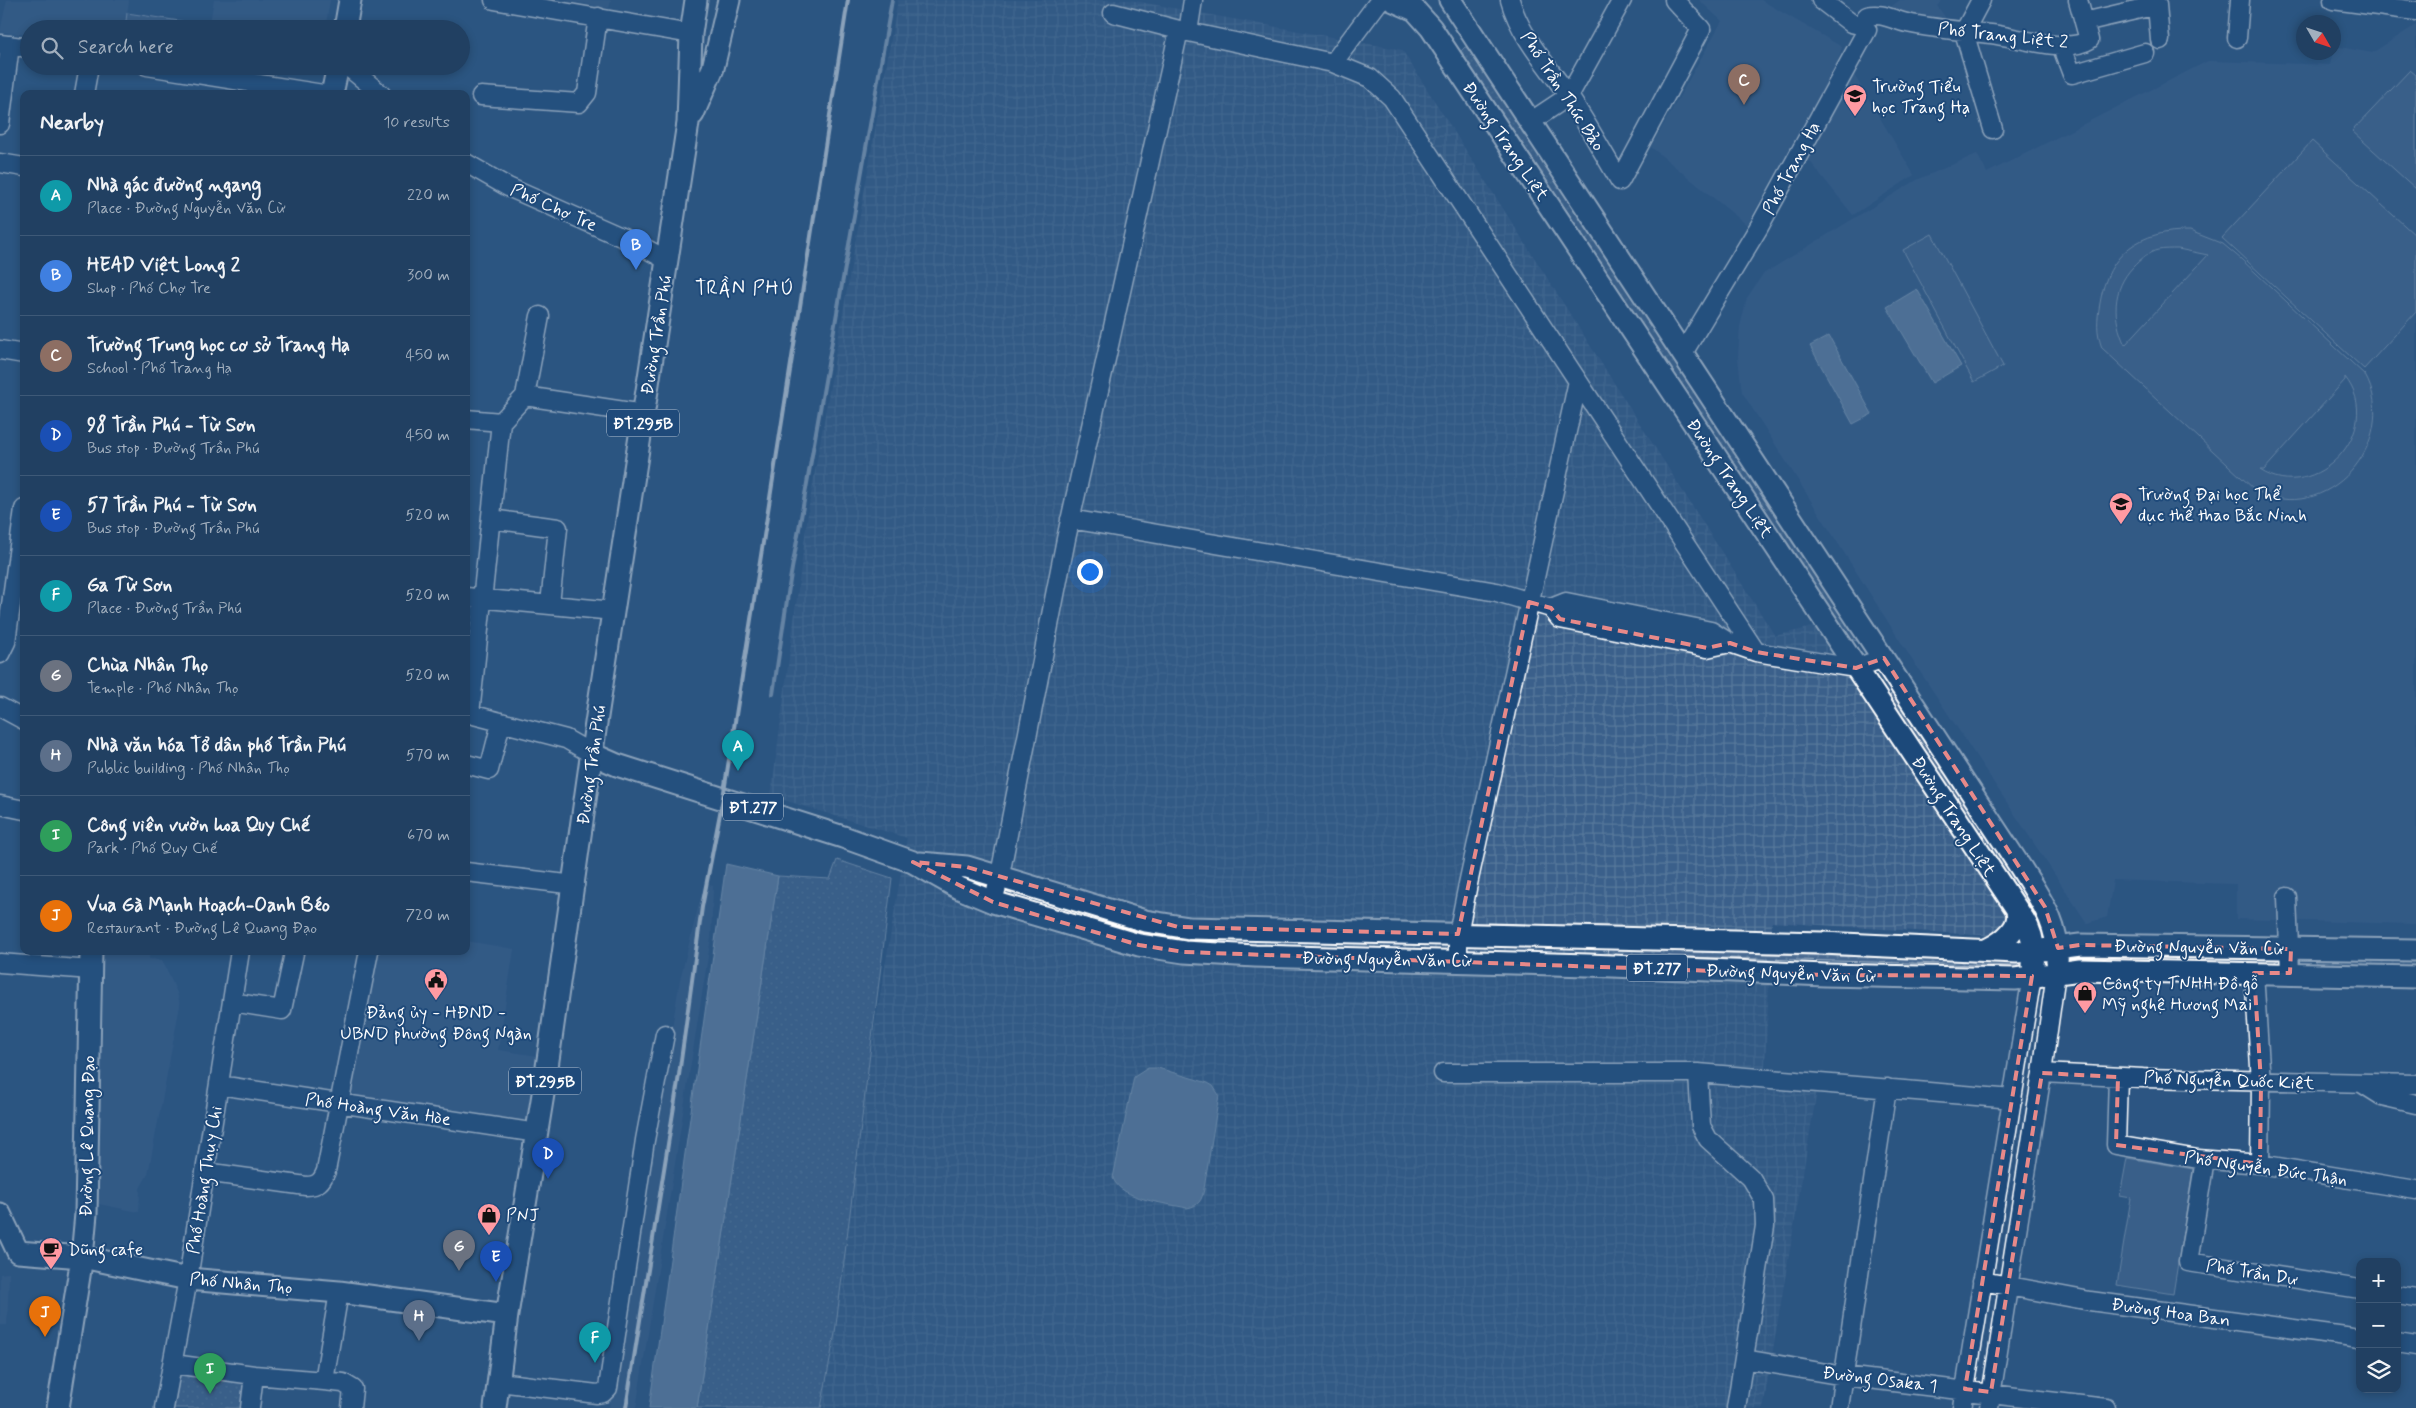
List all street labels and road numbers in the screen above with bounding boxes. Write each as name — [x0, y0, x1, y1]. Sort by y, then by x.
street label: Phố Trang Liệt 2 — [1936, 17, 2070, 55]
street label: Phố Trần Thúc Bảo — [1514, 27, 1610, 156]
street label: Đường Trang Liệt — [1455, 77, 1554, 207]
street label: Phố Trang Hạ — [1757, 118, 1827, 219]
street label: Phố Chợ Tre — [506, 178, 601, 238]
street label: Đường Trần Phú — [636, 274, 680, 397]
road number: ĐT.295B — [607, 409, 679, 436]
street label: Đường Trang Liệt — [1679, 414, 1778, 544]
street label: Đường Trần Phú — [572, 704, 614, 827]
street label: Đường Trang Liệt — [1904, 752, 2001, 883]
road number: ĐT.277 — [723, 794, 783, 820]
street label: Đường Nguyễn Văn Cừ — [2114, 935, 2284, 963]
street label: Đường Nguyễn Văn Cừ — [1302, 947, 1472, 975]
road number: ĐT.277 — [1627, 954, 1687, 981]
street label: Đường Nguyễn Văn Cừ — [1705, 959, 1876, 991]
street label: Đường Lê Quang Đạo — [75, 1055, 103, 1217]
street label: Phố Nguyễn Quốc Kiệt — [2143, 1066, 2315, 1098]
road number: ĐT.295B — [509, 1068, 581, 1094]
street label: Phố Hoàng Văn Hòe — [303, 1088, 452, 1134]
street label: Phố Hoàng Thụy Chi — [181, 1104, 231, 1256]
street label: Phố Nguyễn Đức Thận — [2183, 1146, 2349, 1194]
street label: Phố Trần Dự — [2204, 1254, 2300, 1292]
street label: Phố Nhân Thọ — [188, 1268, 293, 1300]
street label: Đường Hoa Ban — [2110, 1293, 2232, 1335]
street label: Đường Osaka 1 — [1821, 1361, 1939, 1401]

